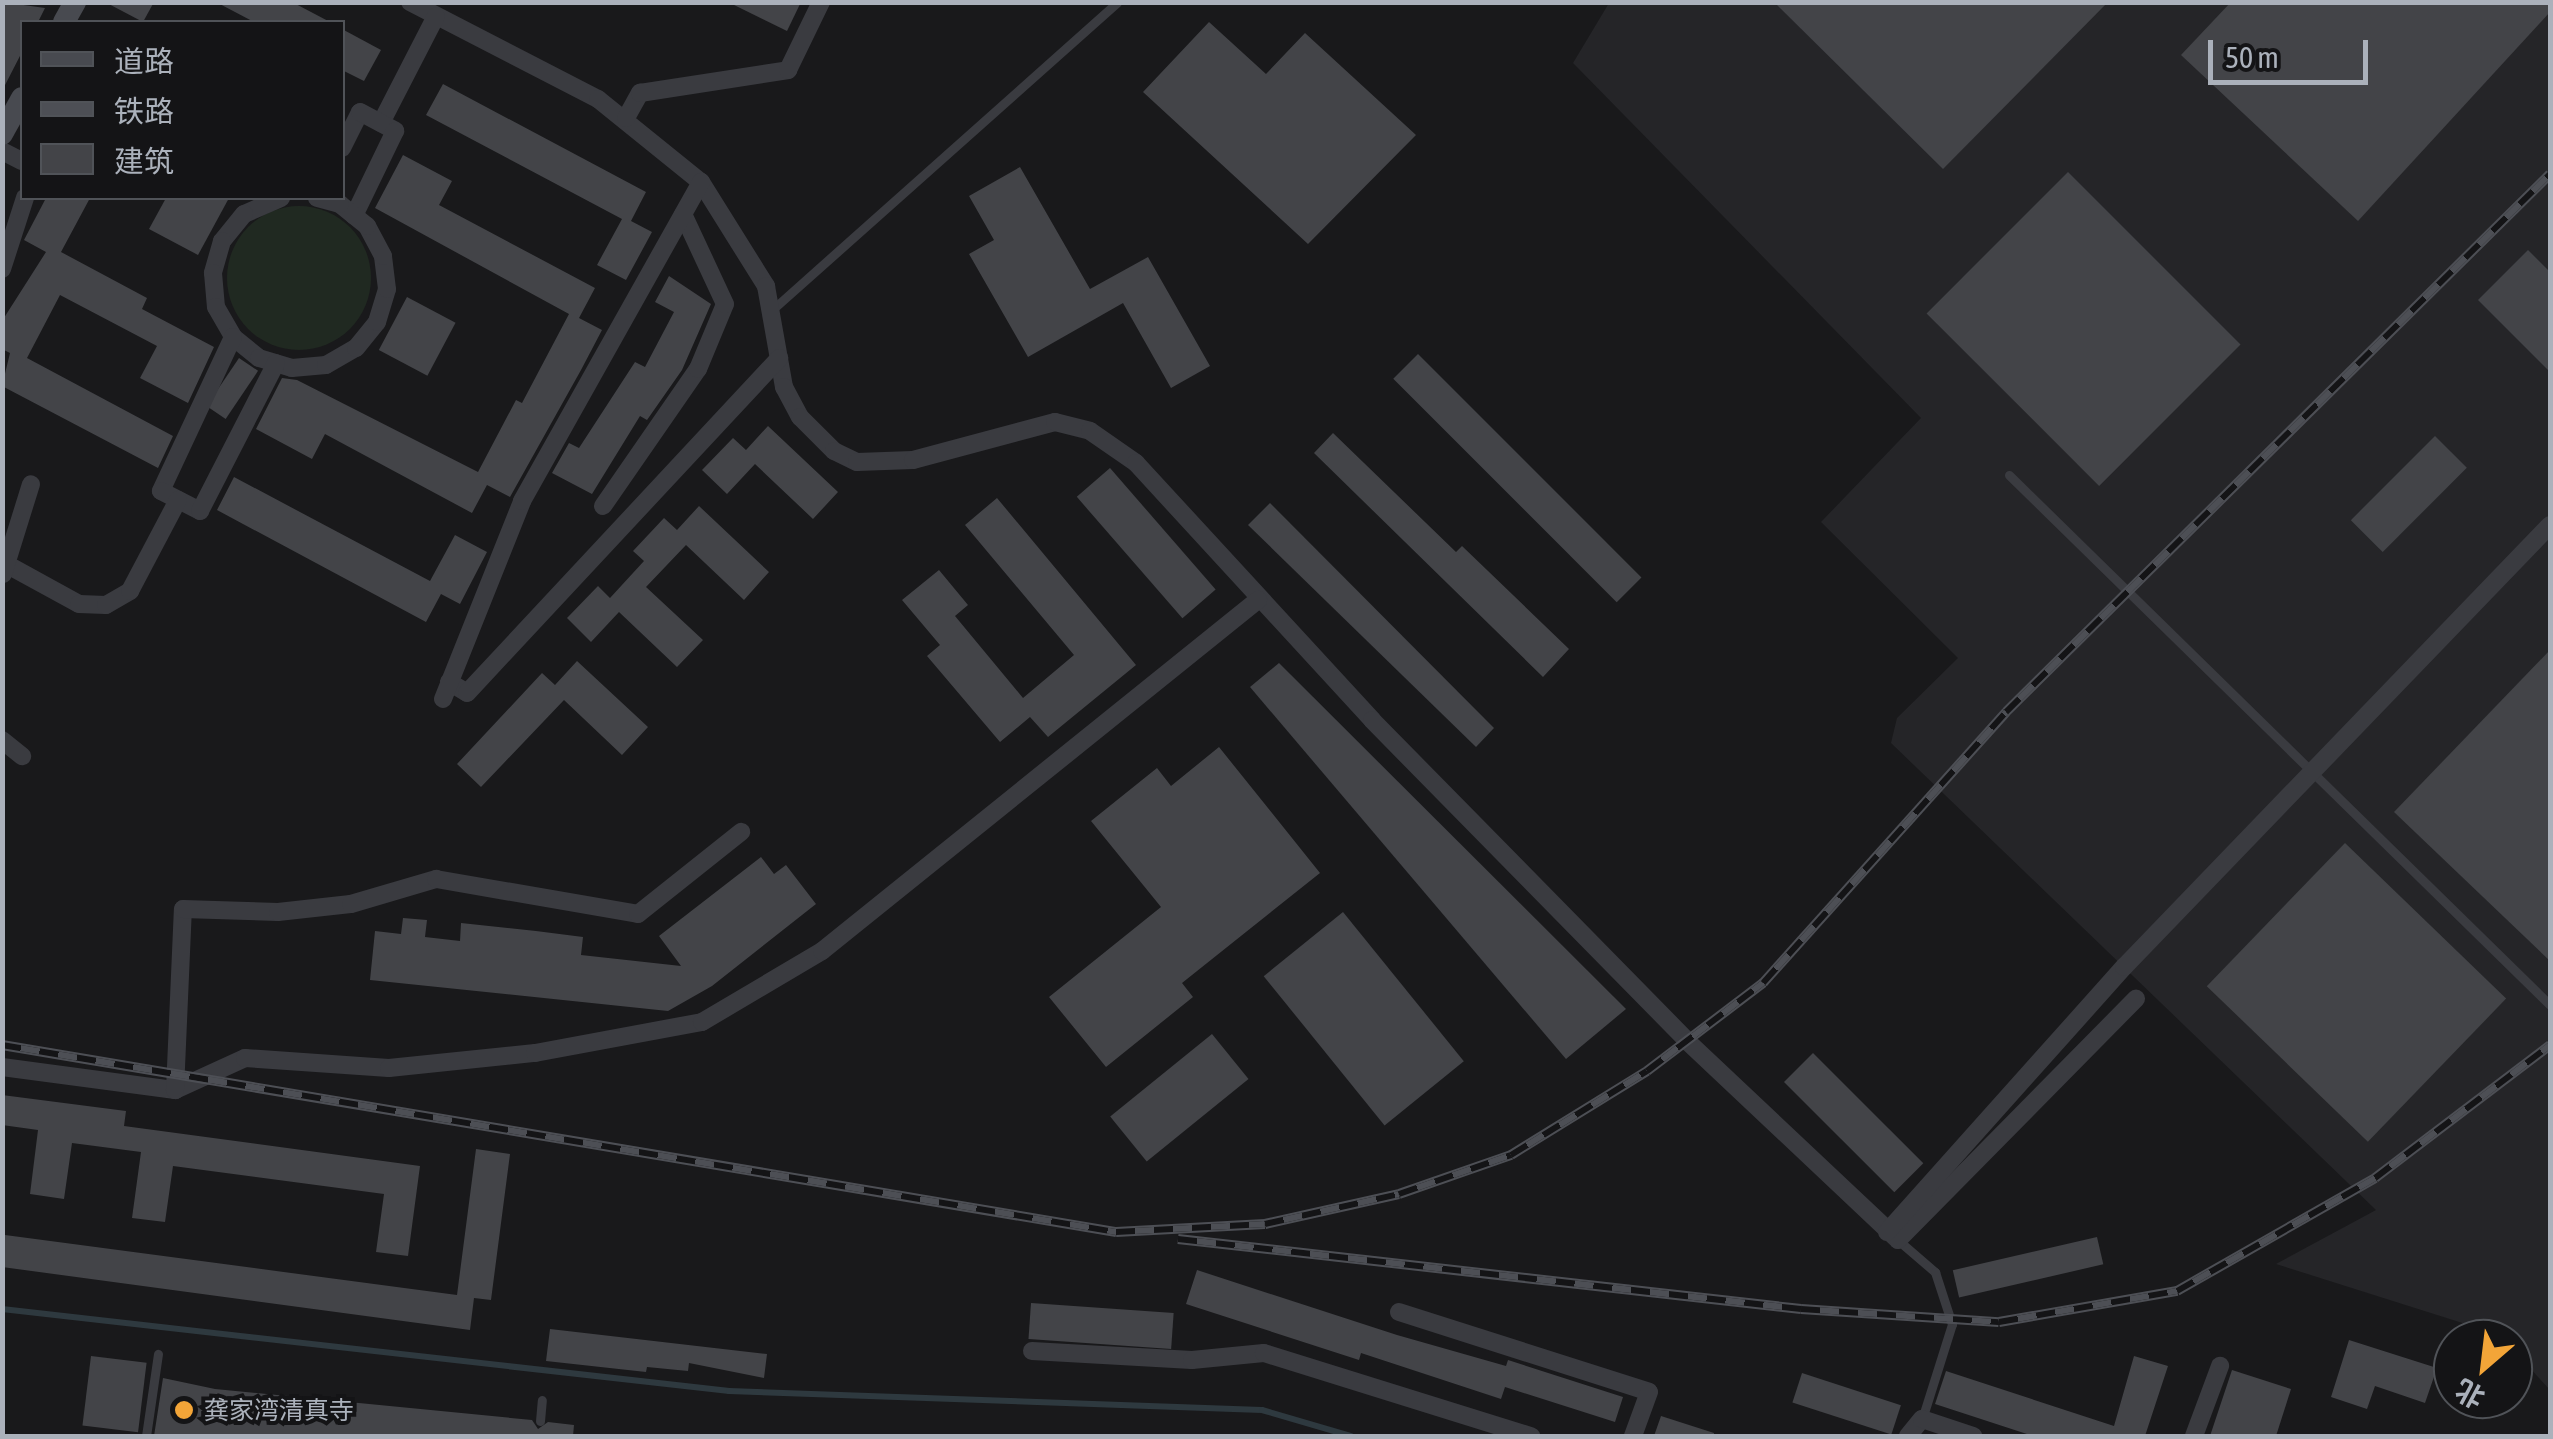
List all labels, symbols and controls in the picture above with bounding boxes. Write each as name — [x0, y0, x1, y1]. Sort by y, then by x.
legend — [20, 20, 345, 200]
scale bar — [2213, 20, 2373, 82]
text: 50 m — [2225, 40, 2279, 74]
text: 道路 — [114, 44, 174, 78]
text: 铁路 — [114, 94, 174, 128]
text: 建筑 — [114, 144, 174, 178]
north arrow — [2433, 1319, 2533, 1419]
text: 北 — [2450, 1373, 2490, 1414]
place label: 龚家湾清真寺 — [204, 1395, 354, 1425]
marker: 龚家湾清真寺 — [173, 1399, 195, 1421]

